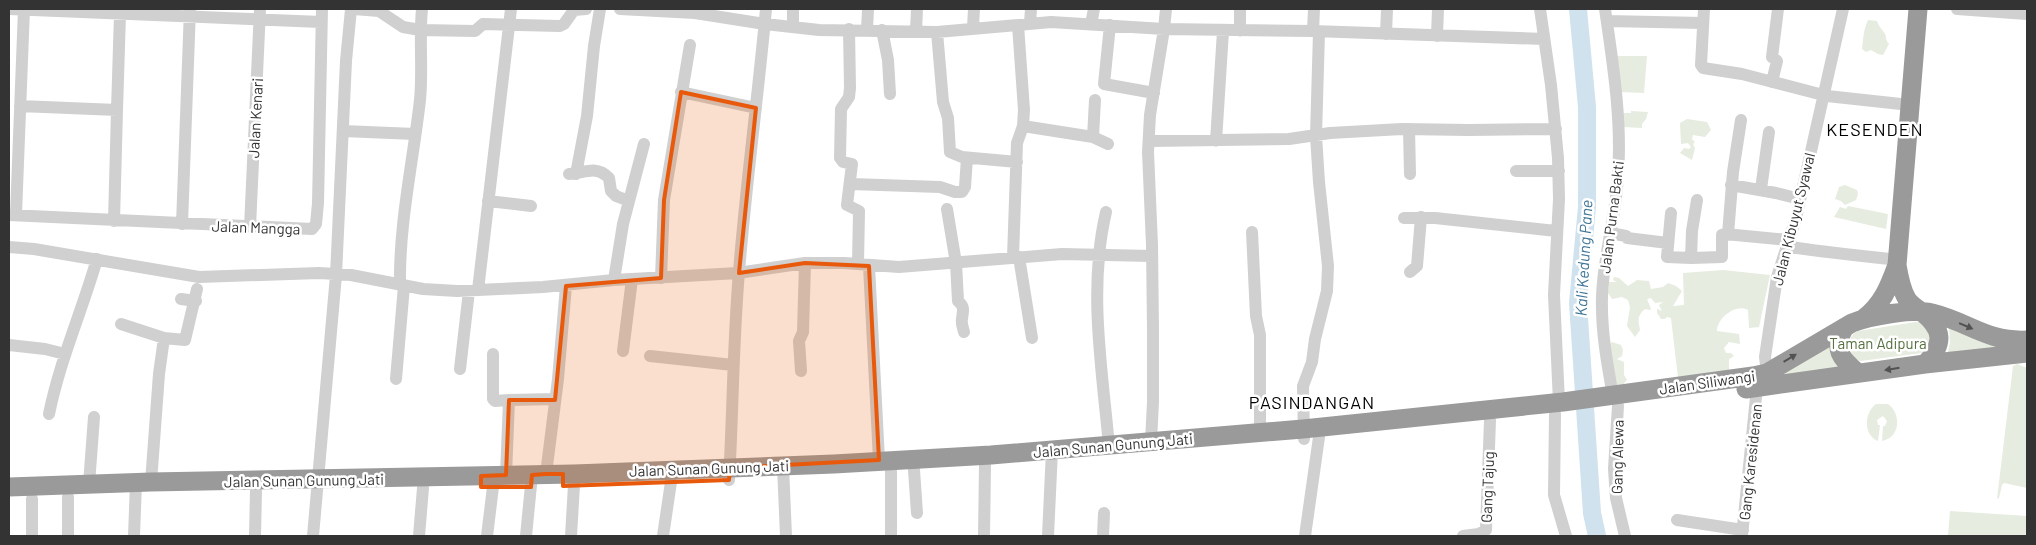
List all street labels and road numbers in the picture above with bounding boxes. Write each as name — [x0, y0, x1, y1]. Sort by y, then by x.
street label: Jalan Kenari — [244, 77, 266, 159]
street label: Jalan Kibuyut Syawal — [1768, 151, 1818, 287]
street label: Jalan Purna Bakti — [1595, 160, 1627, 274]
street label: Jalan Mangga — [211, 216, 301, 238]
street label: Jalan Siliwangi — [1658, 366, 1756, 398]
street label: Gang Karesidenan — [1735, 403, 1765, 521]
street label: Gang Alewa — [1607, 420, 1627, 494]
street label: Jalan Sunan Gunung Jati — [1032, 429, 1194, 461]
street label: Gang Tajug — [1477, 451, 1497, 523]
street label: Jalan Sunan Gunung Jati — [629, 456, 789, 480]
street label: Jalan Sunan Gunung Jati — [224, 470, 384, 490]

